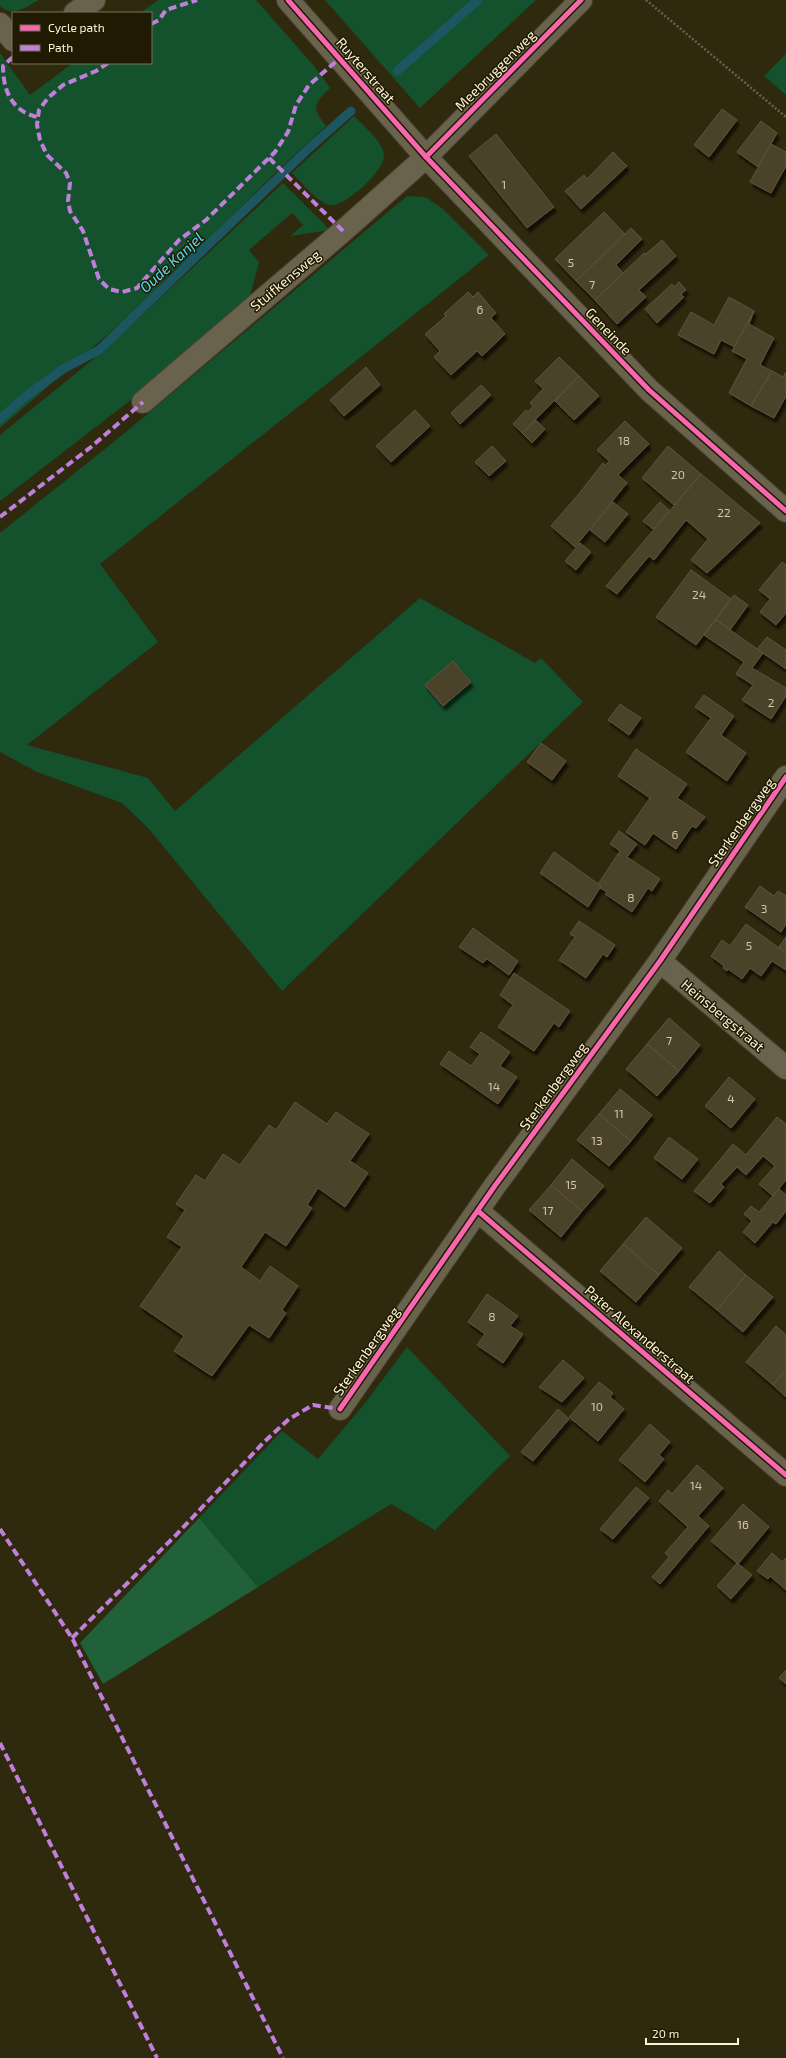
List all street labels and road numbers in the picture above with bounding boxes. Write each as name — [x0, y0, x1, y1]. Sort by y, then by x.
street label: Meebruggenweg — [451, 26, 539, 114]
street label: Ruyterstraat — [333, 34, 399, 106]
street label: Stuifkensweg — [246, 246, 324, 314]
street label: Geneinde — [582, 304, 636, 358]
street label: Sterkenbergweg — [704, 774, 778, 870]
street label: Heinsbergstraat — [678, 975, 768, 1055]
street label: Sterkenbergweg — [515, 1039, 591, 1133]
street label: Pater Alexanderstraat — [581, 1282, 699, 1386]
street label: Sterkenbergweg — [329, 1303, 403, 1399]

